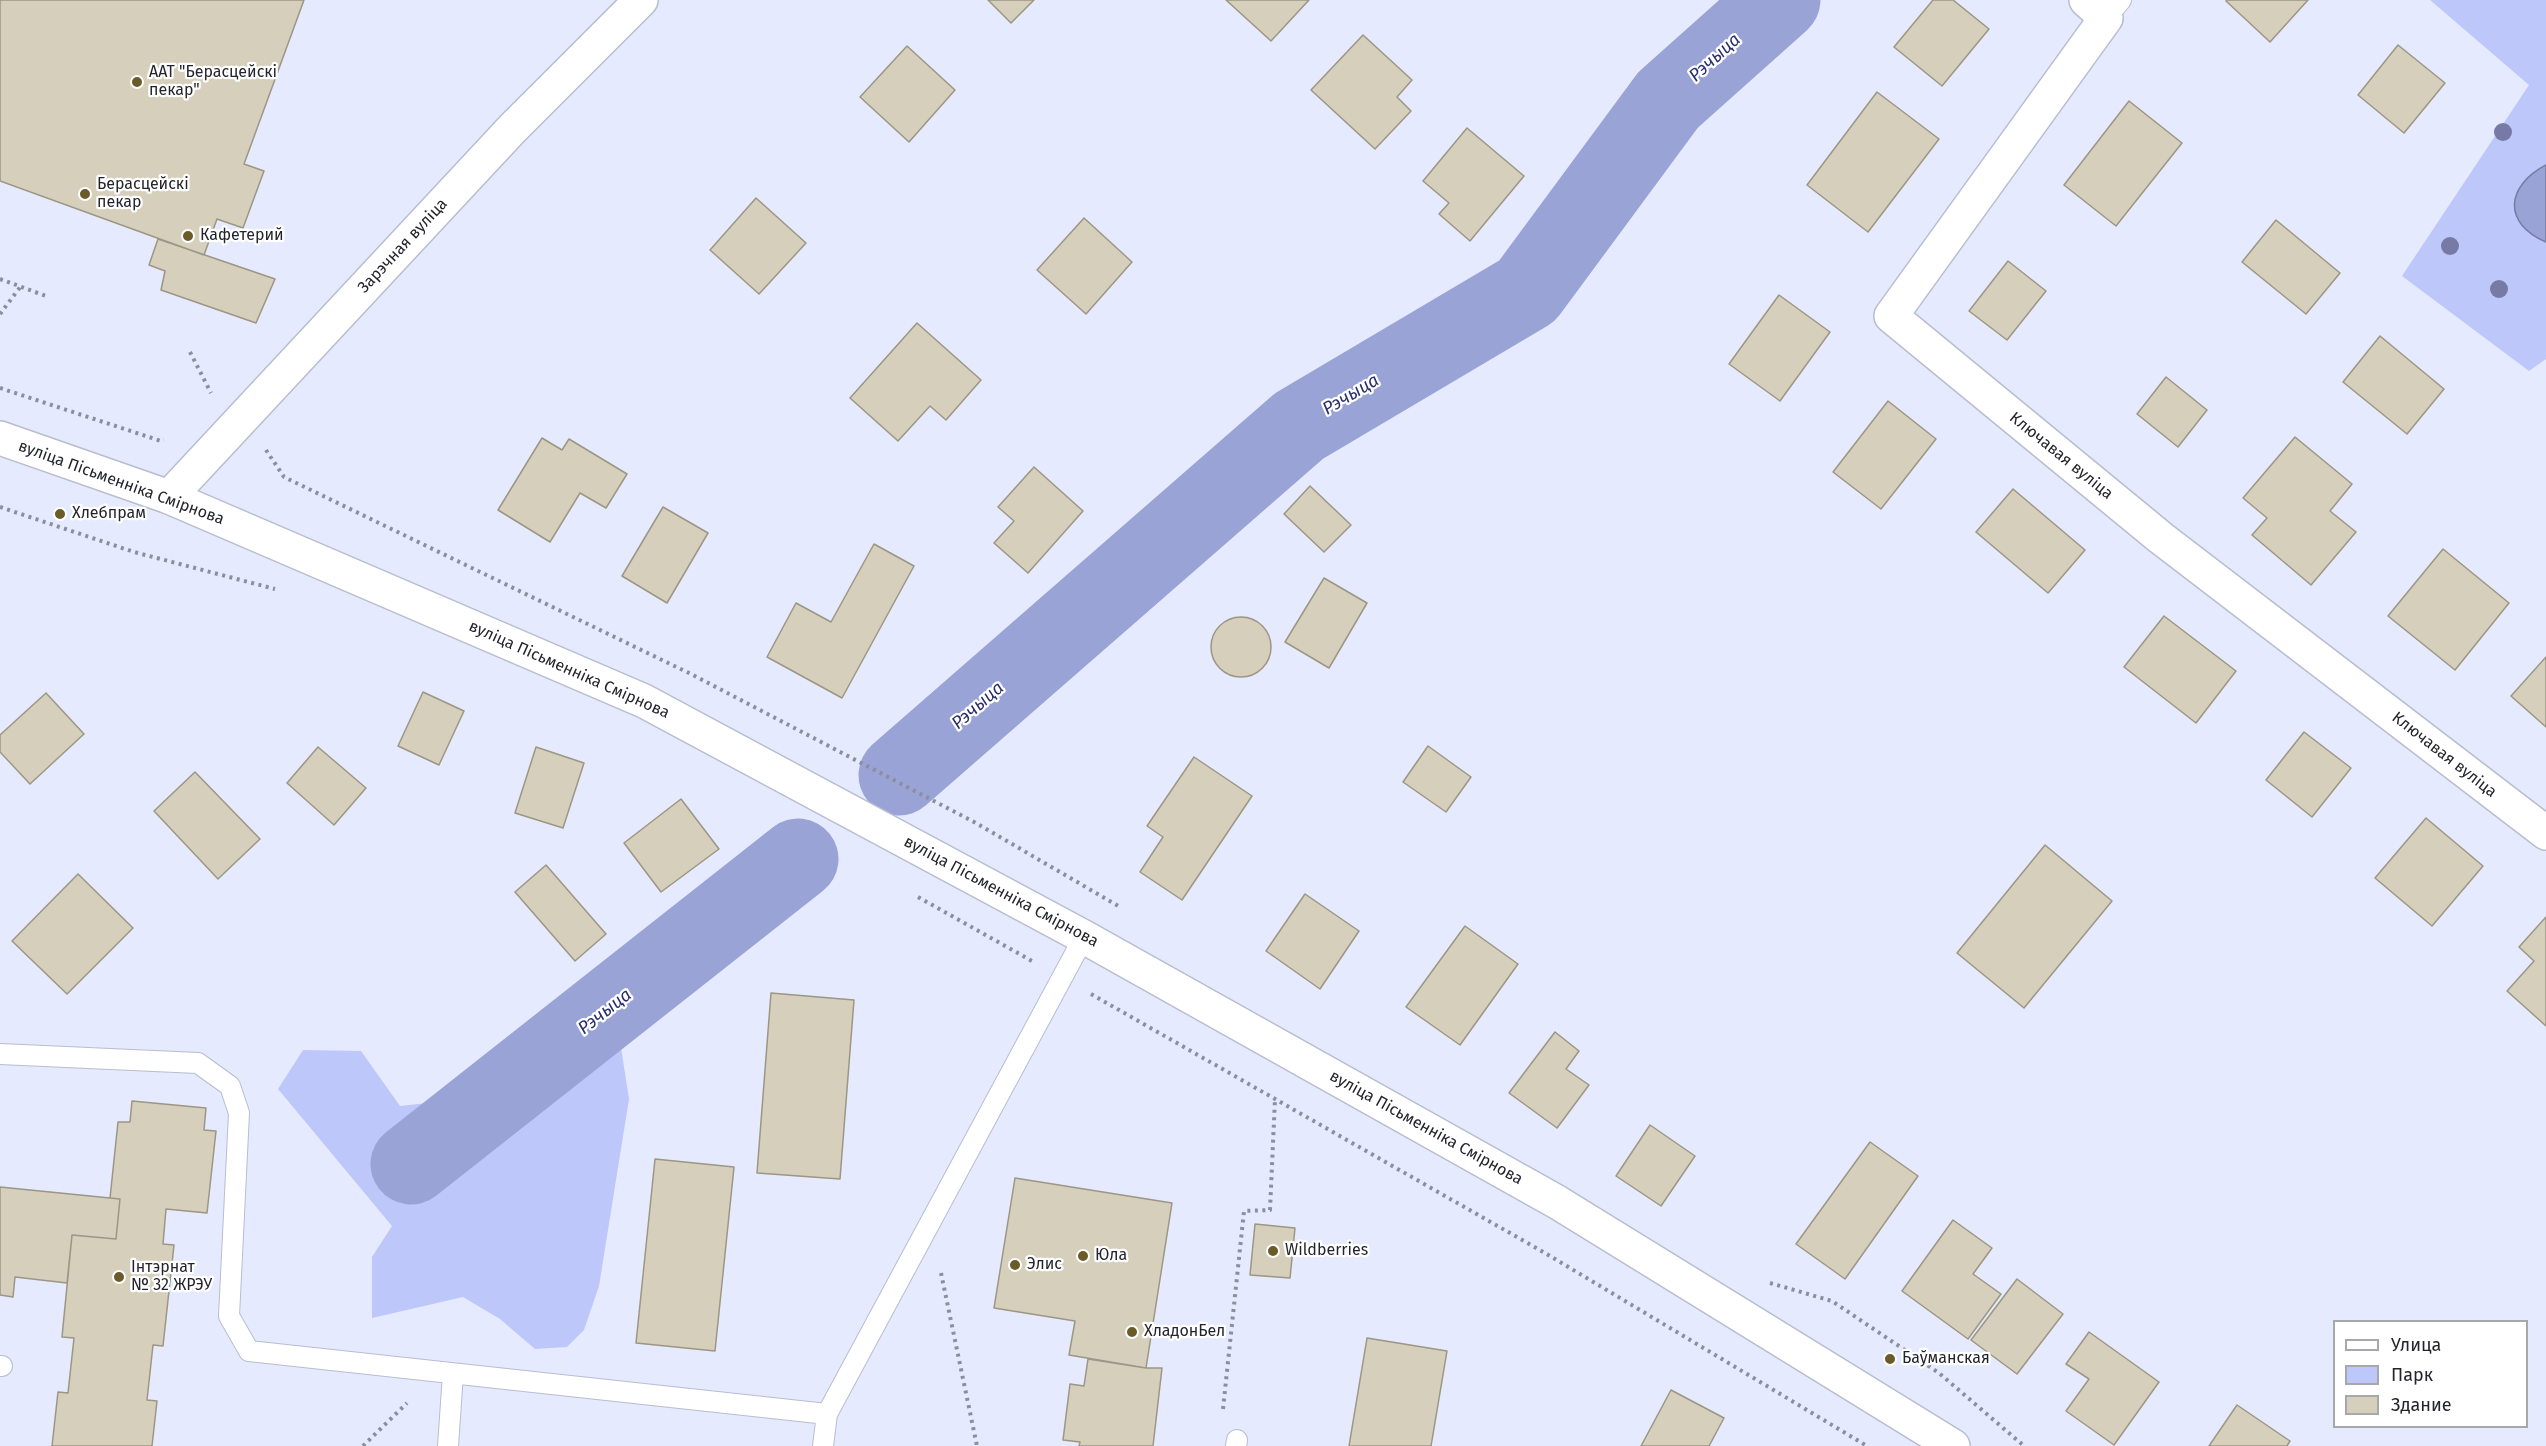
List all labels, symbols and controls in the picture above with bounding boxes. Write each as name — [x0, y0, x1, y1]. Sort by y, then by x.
water label: Рэчыца — [1685, 29, 1745, 87]
place label: ААТ "Берасцейскі пекар" — [149, 63, 277, 101]
marker: ААТ "Берасцейскі пекар" — [130, 75, 144, 89]
place label: Берасцейскі пекар — [97, 175, 189, 213]
marker: Берасцейскі пекар — [78, 187, 92, 201]
street label: Зарэчная вуліца — [354, 195, 452, 297]
place label: Кафетерий — [200, 226, 284, 246]
marker: Кафетерий — [181, 229, 195, 243]
water label: Рэчыца — [1319, 370, 1383, 420]
street label: Ключавая вуліца — [2005, 408, 2117, 504]
street label: вуліца Пісьменніка Смірнова — [15, 437, 227, 529]
place label: Хлебпрам — [72, 504, 146, 524]
marker: Хлебпрам — [53, 507, 67, 521]
street label: вуліца Пісьменніка Смірнова — [466, 617, 672, 723]
water label: Рэчыца — [948, 678, 1008, 734]
street label: Ключавая вуліца — [2388, 708, 2500, 802]
street label: вуліца Пісьменніка Смірнова — [900, 832, 1102, 952]
water label: Рэчыца — [574, 984, 636, 1040]
street label: вуліца Пісьменніка Смірнова — [1326, 1067, 1526, 1189]
place label: Wildberries — [1285, 1241, 1368, 1261]
marker: Wildberries — [1266, 1244, 1280, 1258]
place label: Юла — [1095, 1246, 1127, 1266]
marker: Юла — [1076, 1249, 1090, 1263]
place label: Элис — [1027, 1255, 1062, 1275]
place label: Інтэрнат № 32 ЖРЭУ — [131, 1258, 212, 1296]
marker: Элис — [1008, 1258, 1022, 1272]
marker: Інтэрнат № 32 ЖРЭУ — [112, 1270, 126, 1284]
legend — [2333, 1320, 2528, 1428]
place label: ХладонБел — [1144, 1322, 1225, 1342]
marker: ХладонБел — [1125, 1325, 1139, 1339]
text: Улица — [2391, 1334, 2441, 1356]
place label: Баўманская — [1902, 1349, 1990, 1369]
marker: Баўманская — [1883, 1352, 1897, 1366]
text: Парк — [2391, 1364, 2433, 1386]
text: Здание — [2391, 1394, 2452, 1416]

